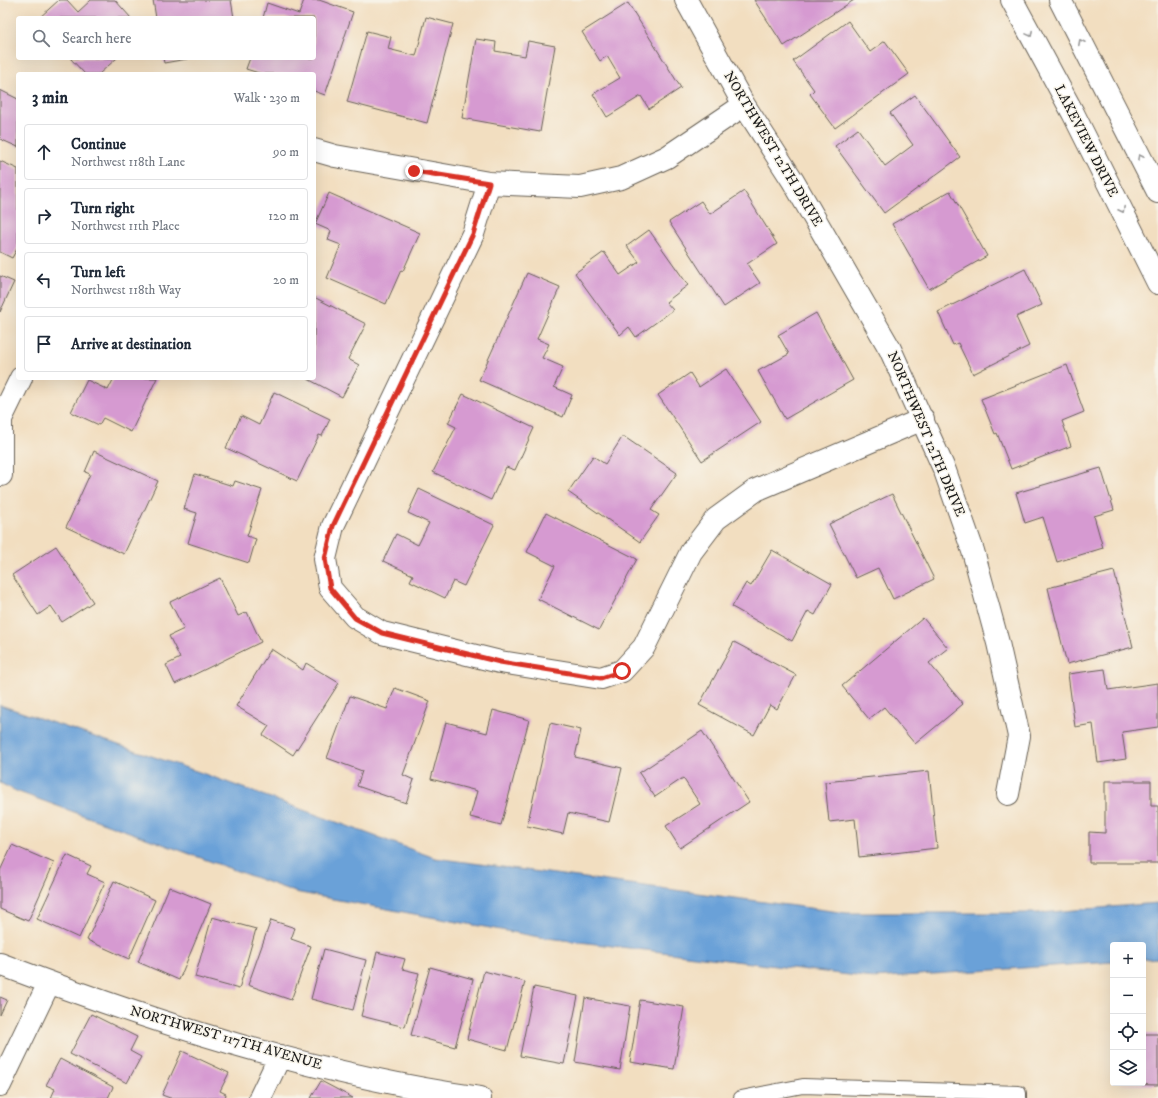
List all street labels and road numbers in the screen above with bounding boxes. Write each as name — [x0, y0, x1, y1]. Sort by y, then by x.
street label: NORTHWEST 12TH DRIVE — [719, 68, 827, 230]
street label: LAKEVIEW DRIVE — [1050, 82, 1122, 200]
street label: NORTHWEST 12TH DRIVE — [883, 349, 969, 520]
street label: NORTHWEST 117TH AVENUE — [128, 1002, 324, 1074]

